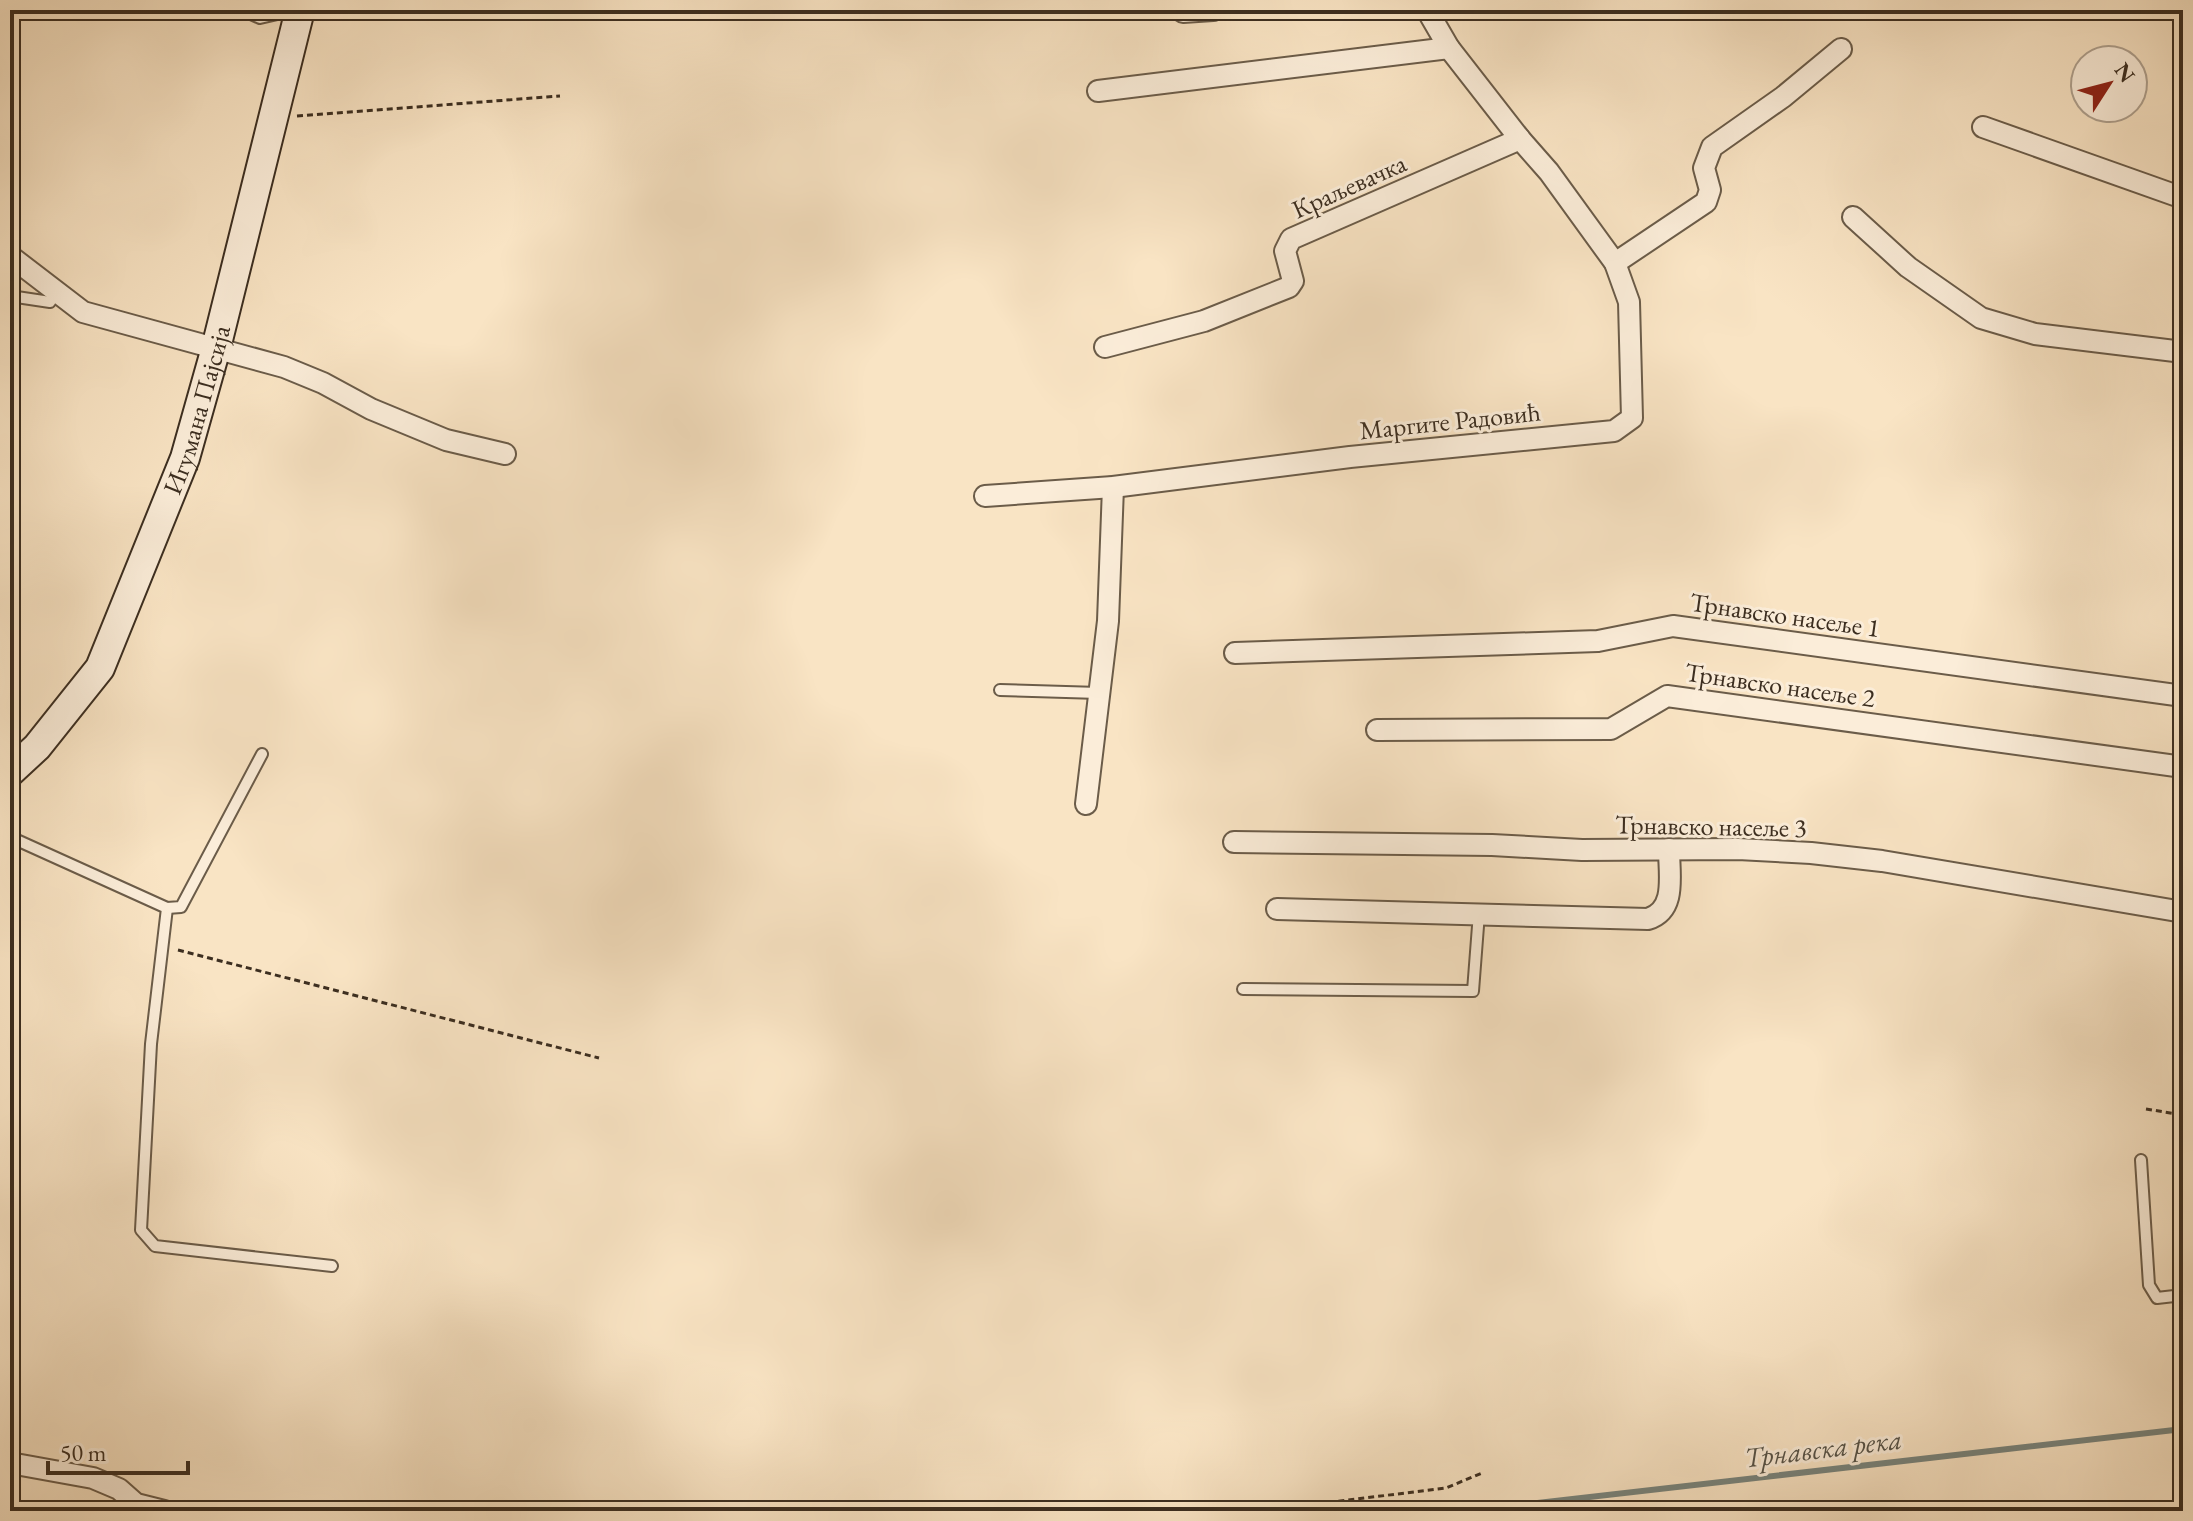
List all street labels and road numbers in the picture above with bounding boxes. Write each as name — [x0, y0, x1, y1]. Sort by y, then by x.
street label: Краљевачка — [1286, 145, 1412, 226]
street label: Игумана Пајсија — [155, 321, 238, 500]
street label: Маргите Радовић — [1358, 395, 1542, 447]
street label: Трнавско насеље 1 — [1688, 585, 1882, 645]
street label: Трнавско насеље 2 — [1683, 655, 1878, 715]
street label: Трнавско насеље 3 — [1615, 807, 1807, 845]

